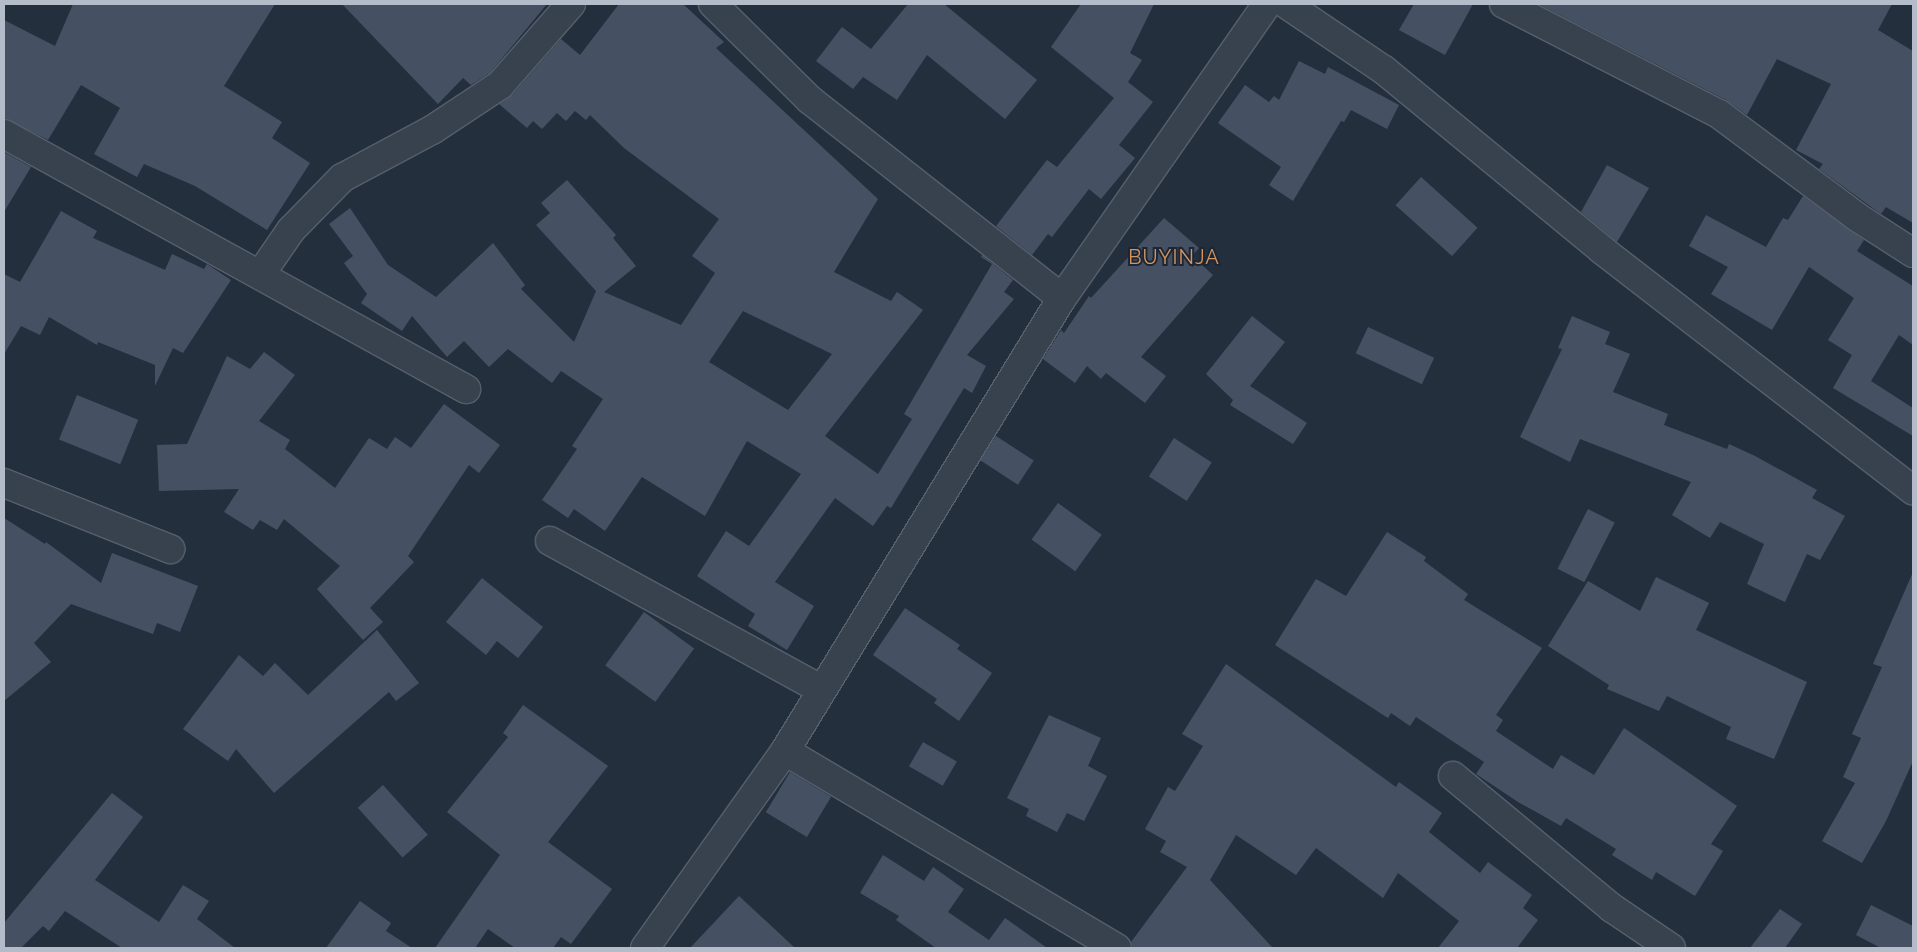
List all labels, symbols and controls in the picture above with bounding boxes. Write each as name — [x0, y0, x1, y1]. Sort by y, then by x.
district label: BUYINJA — [1127, 245, 1221, 269]

